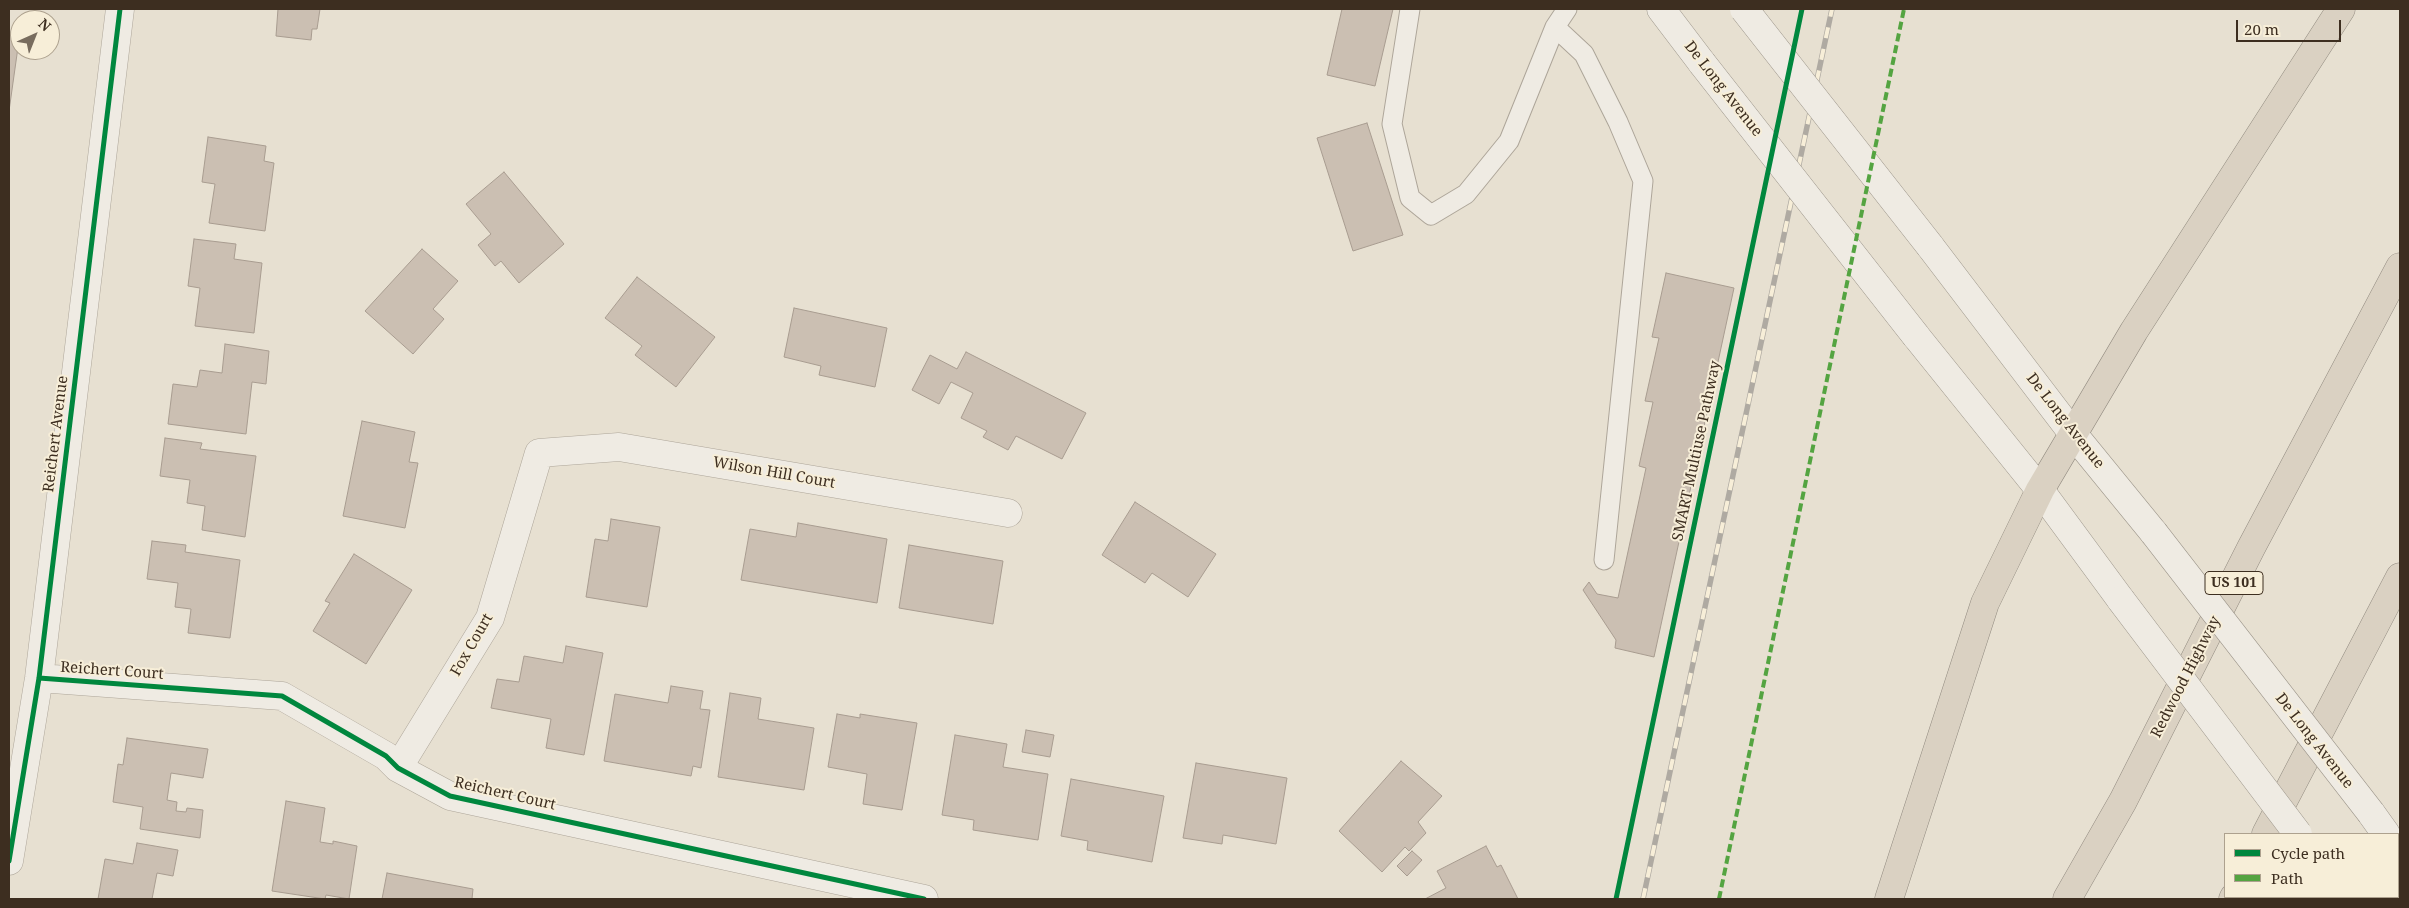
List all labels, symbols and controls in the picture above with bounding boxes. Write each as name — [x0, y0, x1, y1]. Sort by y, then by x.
north arrow — [10, 10, 60, 60]
scale bar — [2239, 10, 2344, 42]
text: N — [34, 14, 56, 35]
text: 20 m — [2244, 19, 2279, 39]
street label: De Long Avenue — [1680, 38, 1766, 140]
street label: SMART Multiuse Pathway — [1669, 359, 1725, 543]
street label: De Long Avenue — [2022, 370, 2108, 472]
street label: Reichert Avenue — [40, 375, 72, 493]
street label: Wilson Hill Court — [711, 453, 837, 493]
road number: US 101 — [2205, 572, 2263, 594]
street label: Fox Court — [447, 611, 497, 679]
street label: Redwood Highway — [2148, 613, 2224, 741]
street label: Reichert Court — [60, 658, 164, 684]
street label: De Long Avenue — [2271, 690, 2357, 792]
street label: Reichert Court — [453, 774, 557, 814]
legend — [2224, 833, 2399, 898]
text: Cycle path — [2271, 843, 2345, 863]
text: Path — [2271, 868, 2303, 888]

